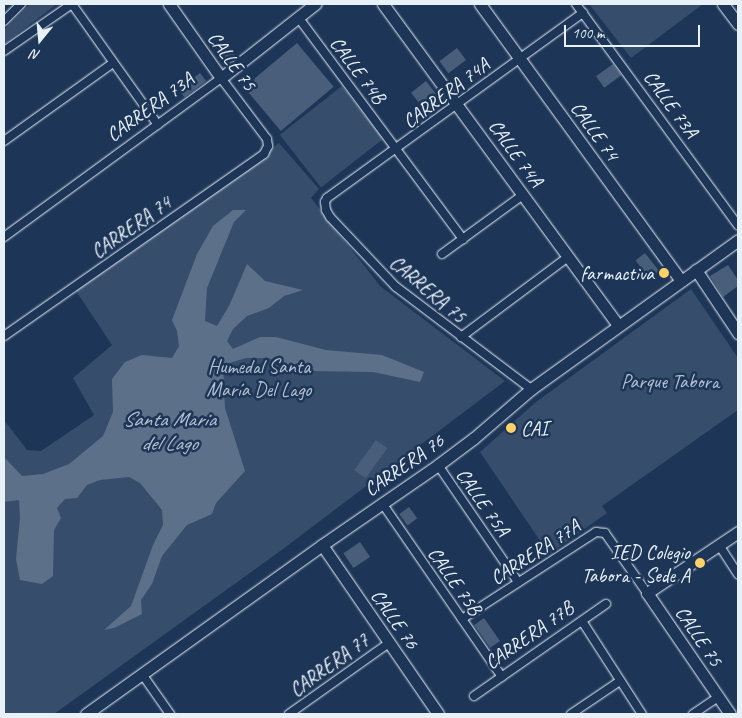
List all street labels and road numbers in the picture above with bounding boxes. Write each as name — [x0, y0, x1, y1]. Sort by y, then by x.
street label: CALLE 75 — [202, 27, 262, 95]
street label: CALLE 74B — [325, 32, 391, 108]
street label: CARRERA 74A — [398, 53, 494, 133]
street label: CALLE 73A — [638, 66, 704, 142]
street label: CARRERA 73A — [102, 67, 198, 147]
street label: CALLE 74 — [565, 97, 625, 165]
street label: CALLE 74A — [483, 115, 549, 191]
street label: CARRERA 74 — [86, 191, 176, 263]
street label: CARRERA 75 — [385, 250, 471, 328]
street label: CARRERA 76 — [359, 429, 449, 501]
street label: CALLE 75A — [451, 463, 515, 541]
street label: CARRERA 77A — [486, 514, 584, 590]
street label: CALLE 75B — [423, 542, 487, 620]
street label: CALLE 76 — [366, 584, 424, 654]
street label: CARRERA 77B — [480, 596, 578, 674]
street label: CALLE 75 — [670, 601, 728, 671]
street label: CARRERA 77 — [285, 628, 373, 702]

